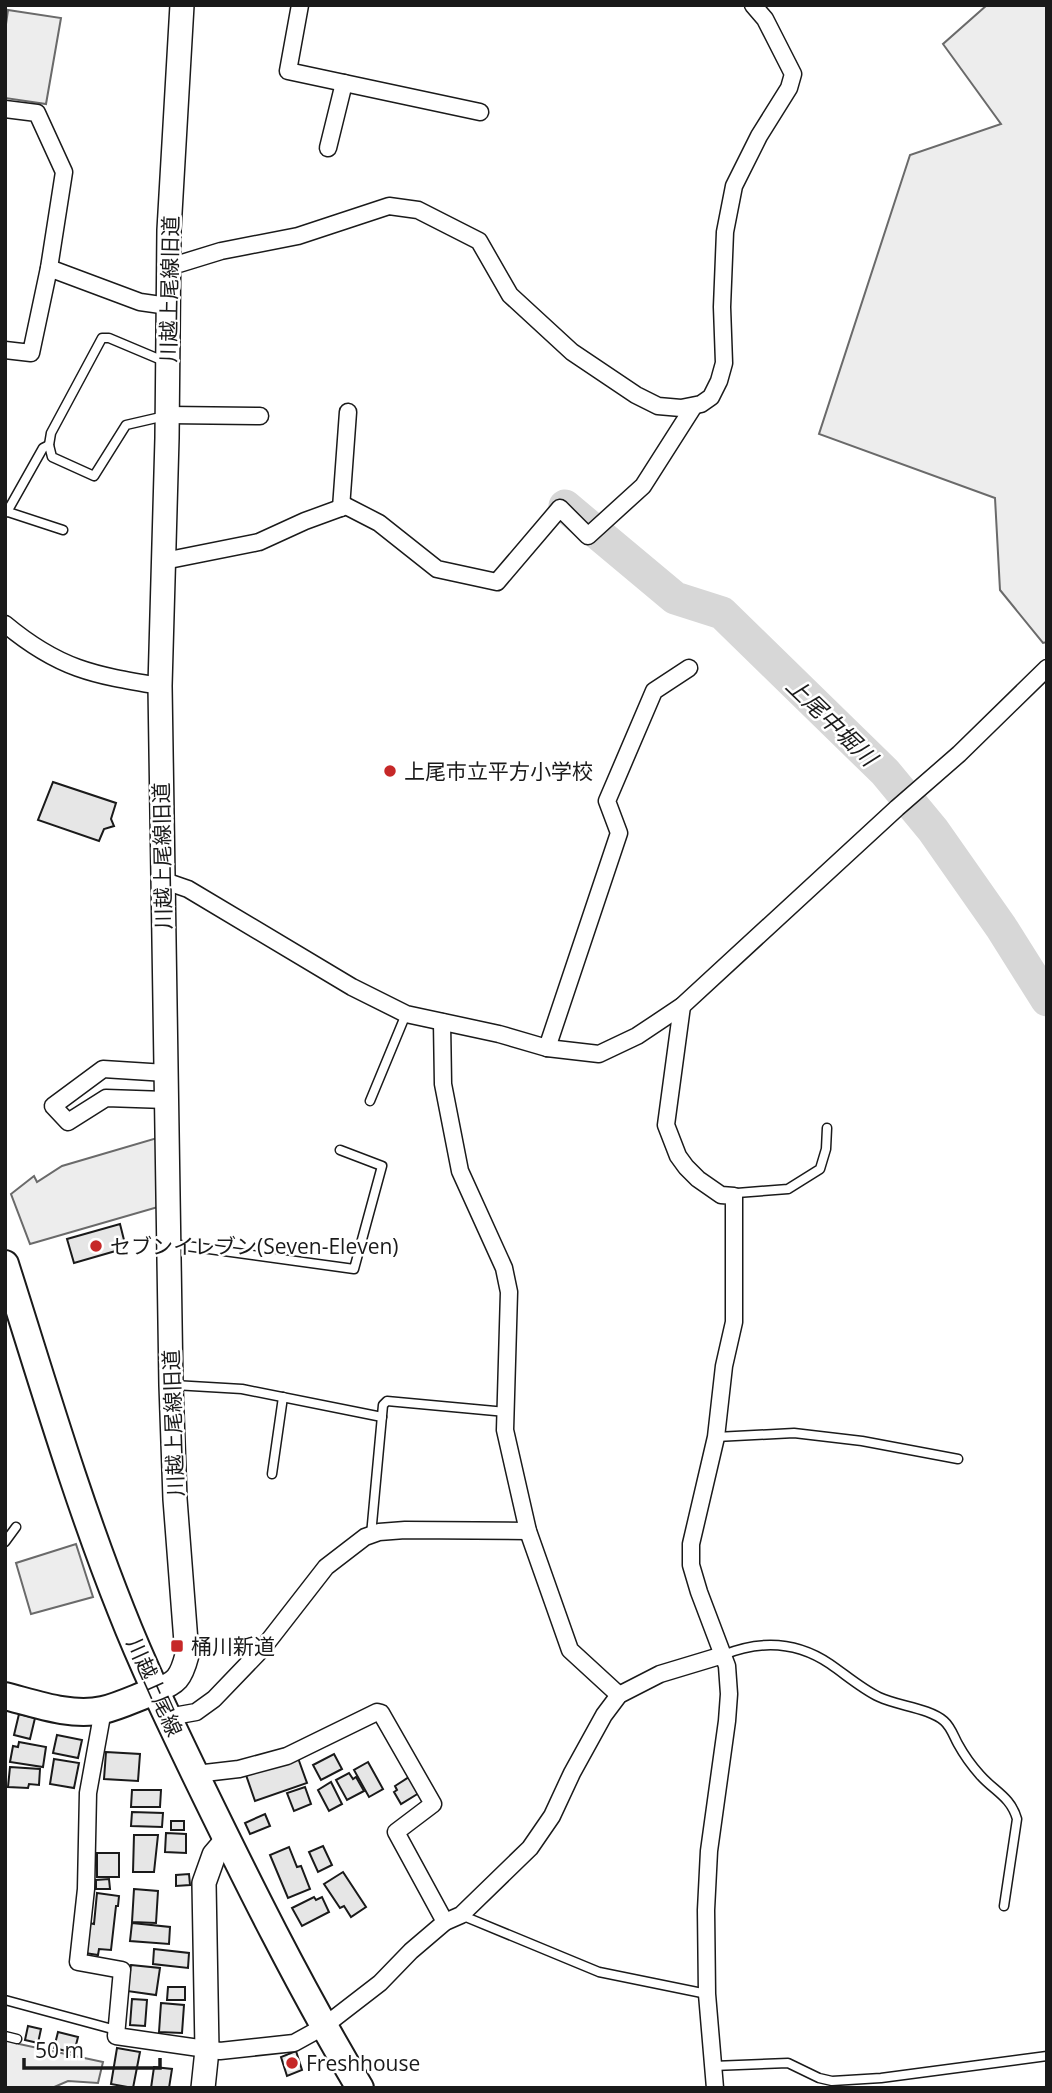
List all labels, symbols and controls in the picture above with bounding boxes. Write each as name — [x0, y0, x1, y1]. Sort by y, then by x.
street label: 川越上尾線旧道 — [154, 215, 184, 363]
water label: 上尾中堀川 — [780, 670, 887, 775]
place label: 上尾市立平方小学校 — [404, 757, 593, 785]
marker: 上尾市立平方小学校 — [382, 763, 398, 779]
street label: 川越上尾線旧道 — [147, 782, 177, 930]
place label: セブンイレブン(Seven-Eleven) — [110, 1232, 399, 1260]
marker: セブンイレブン(Seven-Eleven) — [88, 1238, 104, 1254]
street label: 川越上尾線旧道 — [156, 1349, 190, 1497]
place label: 桶川新道 — [191, 1632, 275, 1660]
street label: 川越上尾線 — [121, 1633, 189, 1741]
marker: 桶川新道 — [169, 1638, 185, 1654]
scale bar — [24, 2026, 161, 2070]
text: 50 m — [35, 2036, 84, 2064]
place label: Freshhouse — [306, 2049, 420, 2077]
marker: Freshhouse — [284, 2055, 300, 2071]

